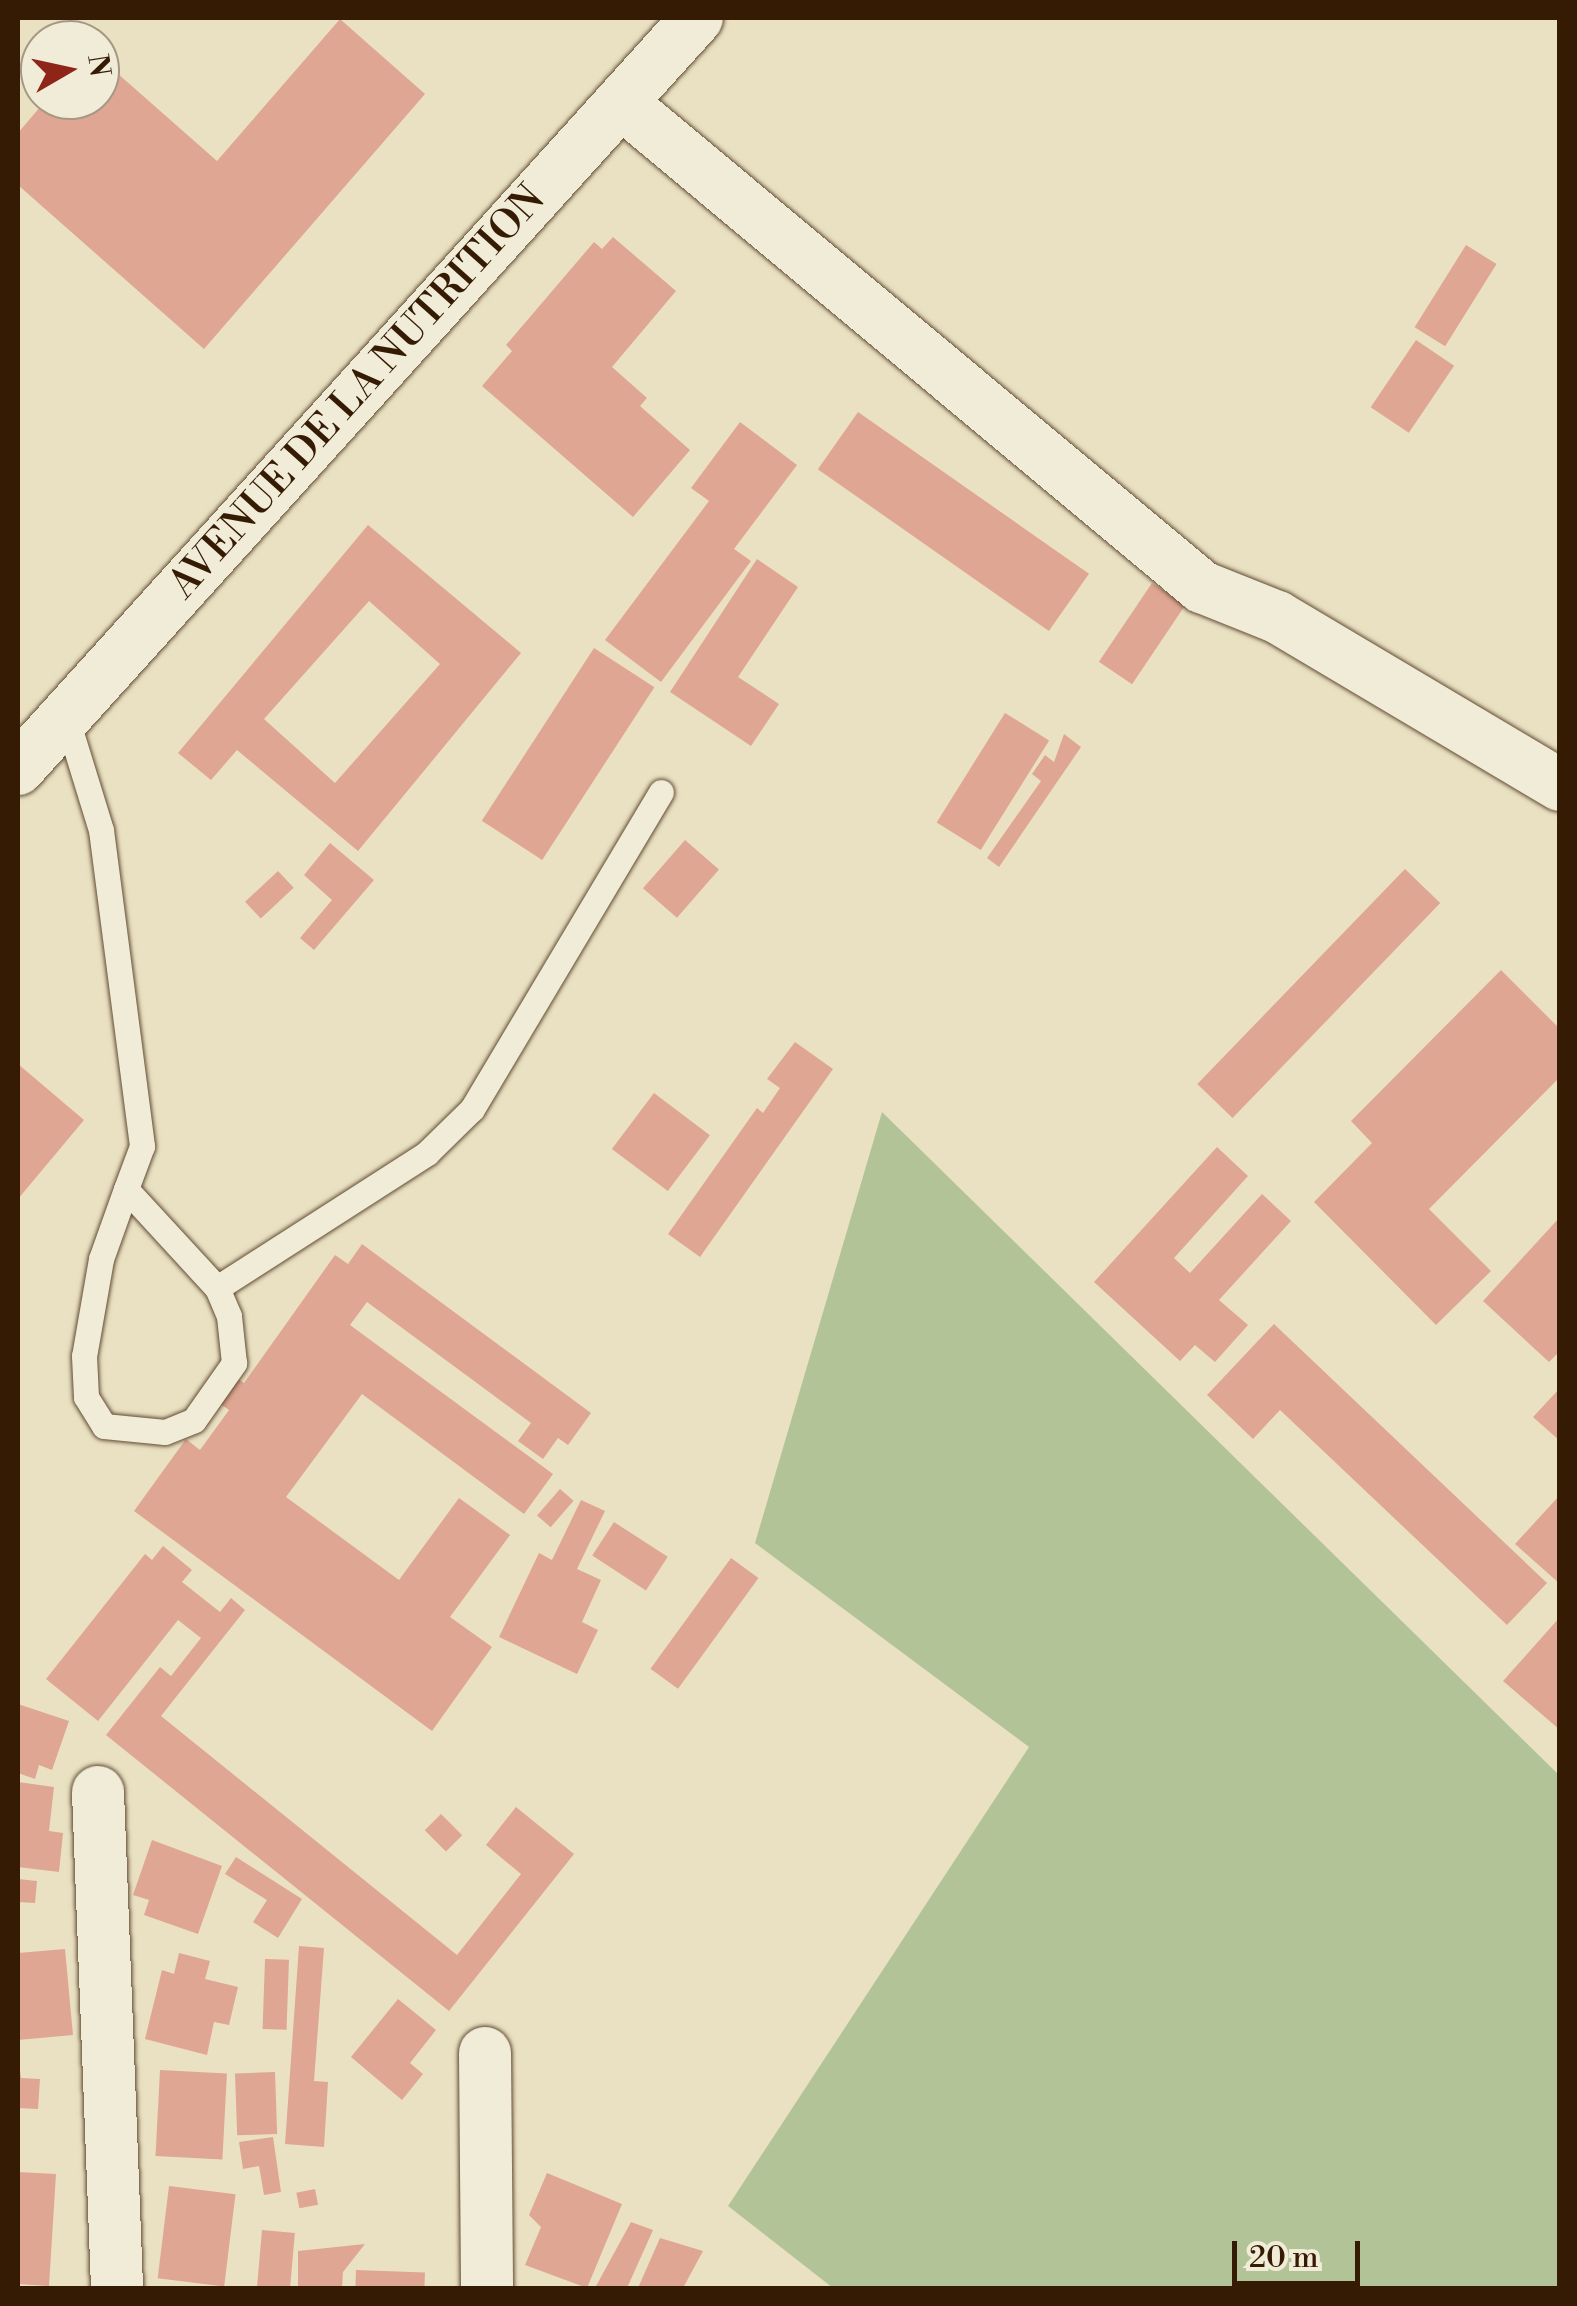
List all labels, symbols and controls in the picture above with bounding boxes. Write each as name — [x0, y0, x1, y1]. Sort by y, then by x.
north arrow — [20, 20, 120, 120]
text: N — [79, 52, 117, 79]
street label: AVENUE DE LA NUTRITION — [159, 176, 555, 608]
scale bar — [1237, 2221, 1364, 2283]
text: 20 m — [1249, 2239, 1318, 2277]

